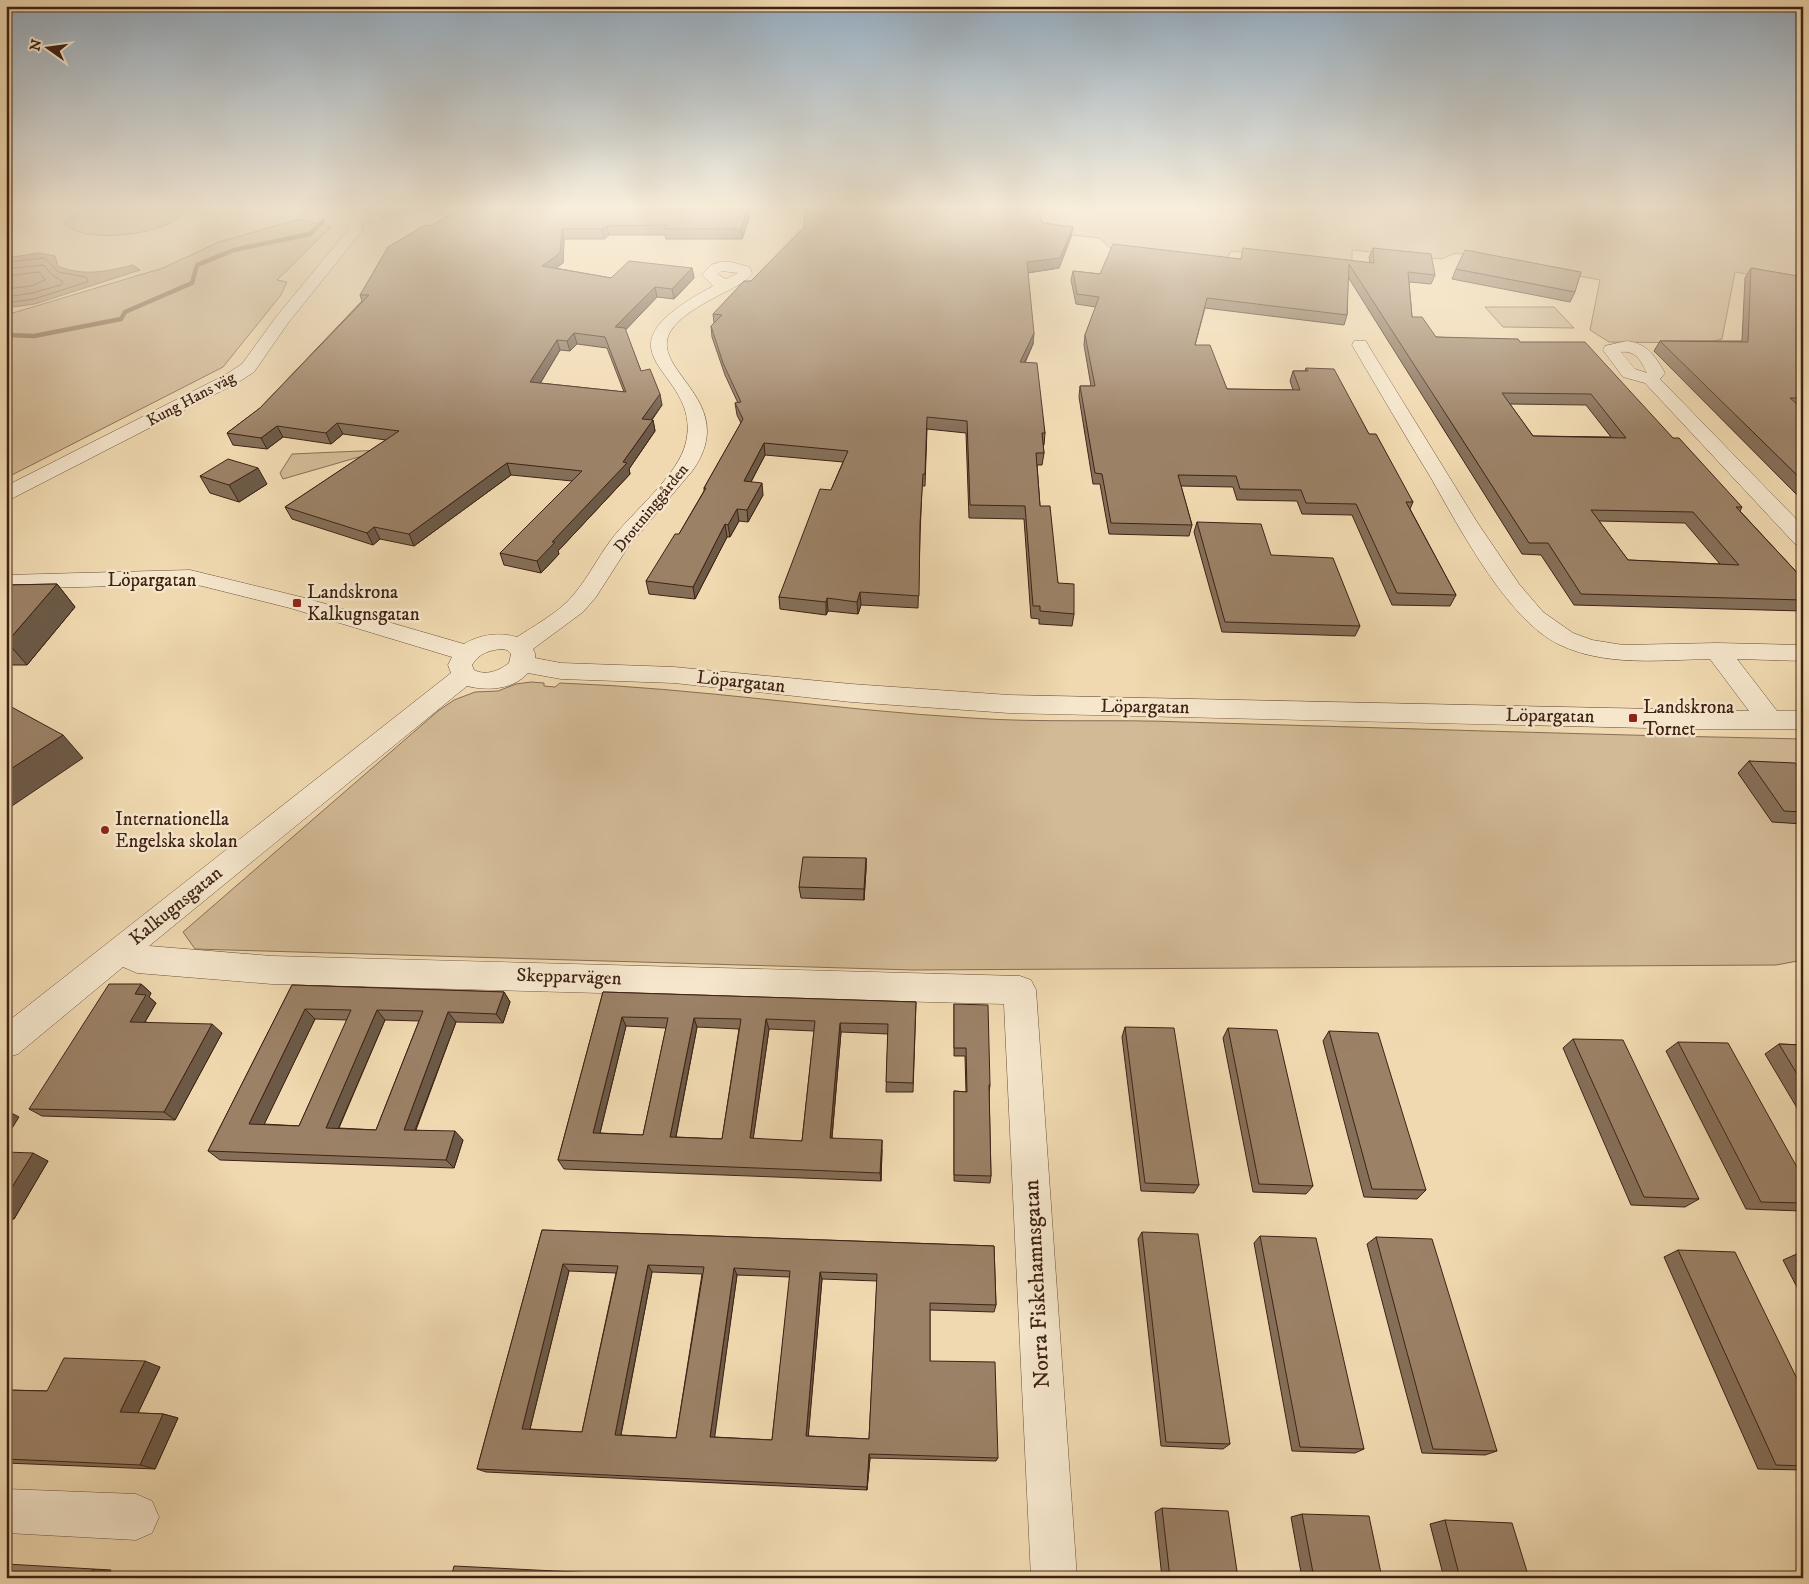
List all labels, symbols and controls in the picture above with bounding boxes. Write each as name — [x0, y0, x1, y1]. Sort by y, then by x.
north arrow — [22, 22, 72, 72]
text: N — [26, 37, 47, 53]
street label: Kung Hans väg — [143, 367, 239, 431]
street label: Drottninggården — [609, 459, 693, 556]
street label: Löpargatan — [107, 569, 197, 592]
place label: Landskrona Kalkugnsgatan — [307, 581, 420, 626]
marker: Landskrona Kalkugnsgatan — [291, 597, 303, 609]
street label: Löpargatan — [696, 666, 787, 698]
street label: Löpargatan — [1100, 695, 1190, 719]
place label: Landskrona Tornet — [1643, 696, 1734, 741]
street label: Löpargatan — [1505, 704, 1595, 728]
marker: Landskrona Tornet — [1627, 712, 1639, 724]
place label: Internationella Engelska skolan — [115, 808, 238, 853]
marker: Internationella Engelska skolan — [99, 824, 111, 836]
street label: Kalkugnsgatan — [125, 862, 227, 950]
street label: Skepparvägen — [516, 964, 622, 990]
street label: Norra Fiskehamnsgatan — [1018, 1178, 1056, 1389]

